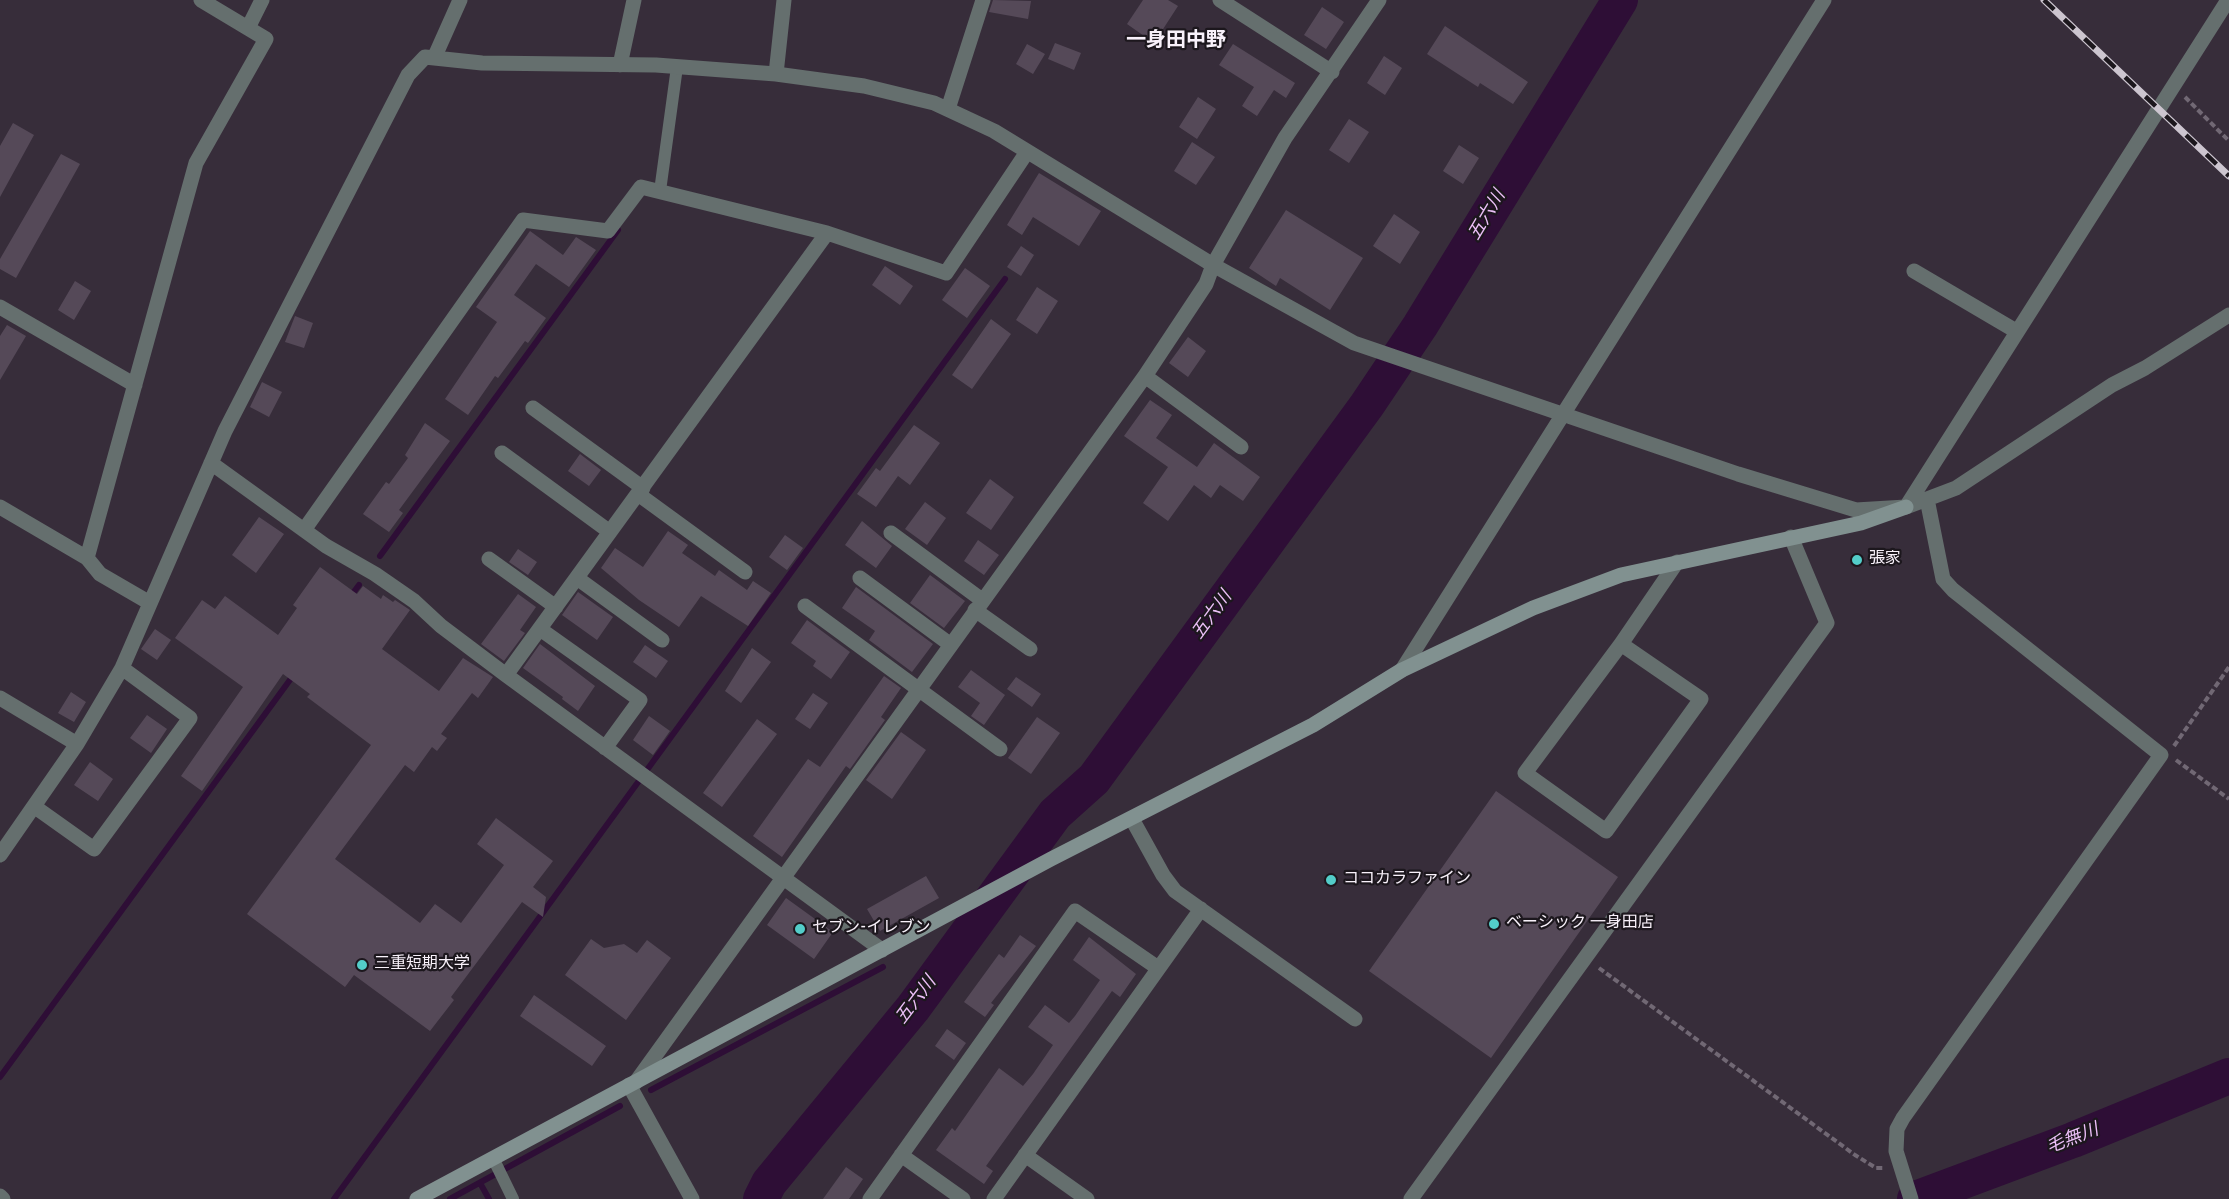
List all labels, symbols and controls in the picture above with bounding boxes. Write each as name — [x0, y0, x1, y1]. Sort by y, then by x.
district label: 一身田中野 — [1126, 30, 1226, 54]
water label: 五六川 — [1465, 187, 1511, 245]
place label: 張家 — [1869, 550, 1901, 570]
marker: 張家 — [1850, 553, 1864, 567]
water label: 五六川 — [1188, 588, 1238, 644]
place label: ココカラファイン — [1343, 870, 1471, 890]
marker: ココカラファイン — [1324, 873, 1338, 887]
place label: ベーシック 一身田店 — [1506, 914, 1654, 934]
marker: ベーシック 一身田店 — [1487, 917, 1501, 931]
place label: セブン-イレブン — [812, 919, 930, 939]
marker: セブン-イレブン — [793, 922, 807, 936]
place label: 三重短期大学 — [374, 955, 470, 975]
marker: 三重短期大学 — [355, 958, 369, 972]
water label: 五六川 — [892, 973, 942, 1029]
water label: 毛無川 — [2044, 1120, 2102, 1160]

